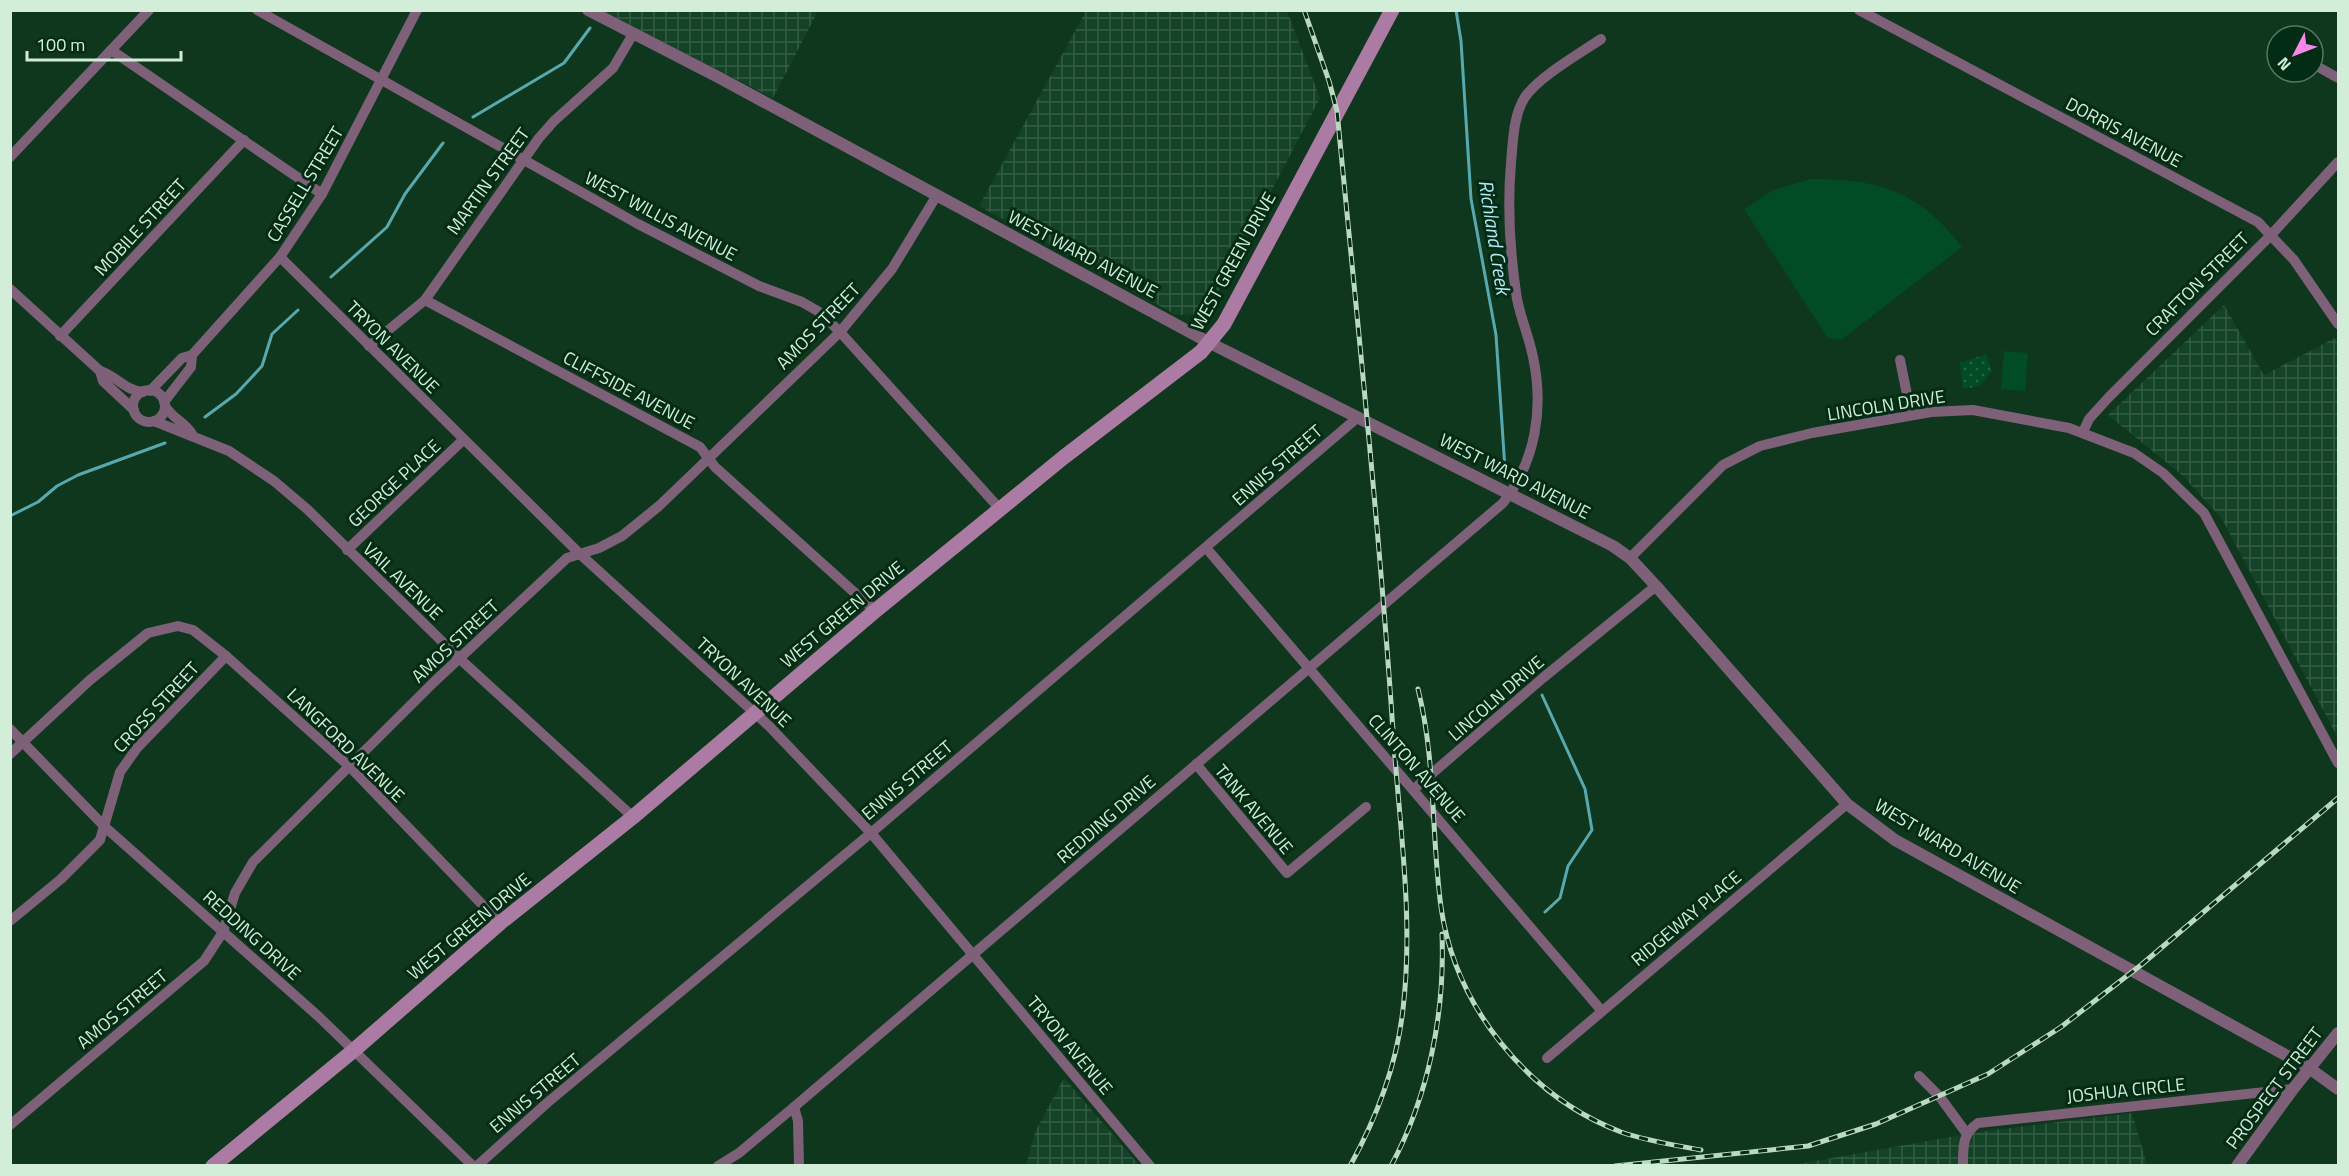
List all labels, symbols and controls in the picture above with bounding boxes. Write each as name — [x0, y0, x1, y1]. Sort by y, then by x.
scale bar — [27, 24, 182, 62]
north arrow — [2265, 24, 2325, 84]
text: 100 m — [36, 31, 85, 58]
text: N — [2271, 52, 2296, 76]
street label: DORRIS AVENUE — [2061, 90, 2187, 174]
street label: CASSELL STREET — [260, 121, 351, 247]
street label: MARTIN STREET — [440, 121, 536, 240]
street label: WEST WILLIS AVENUE — [580, 164, 742, 268]
street label: MOBILE STREET — [88, 172, 193, 282]
water label: Richland Creek — [1471, 177, 1520, 299]
street label: WEST GREEN DRIVE — [1184, 187, 1282, 335]
street label: WEST WARD AVENUE — [1003, 203, 1163, 305]
street label: CRAFTON STREET — [2139, 225, 2256, 342]
street label: AMOS STREET — [770, 276, 867, 375]
street label: TRYON AVENUE — [340, 294, 446, 400]
street label: CLIFFSIDE AVENUE — [558, 344, 700, 436]
street label: LINCOLN DRIVE — [1825, 382, 1947, 428]
street label: ENNIS STREET — [1226, 418, 1329, 512]
street label: WEST WARD AVENUE — [1435, 426, 1595, 526]
street label: GEORGE PLACE — [341, 433, 447, 533]
street label: VAIL AVENUE — [357, 536, 449, 626]
street label: WEST GREEN DRIVE — [774, 554, 910, 674]
street label: AMOS STREET — [405, 593, 505, 689]
street label: TRYON AVENUE — [690, 631, 798, 733]
street label: LINCOLN DRIVE — [1442, 649, 1550, 747]
street label: CROSS STREET — [107, 655, 206, 759]
street label: LANGFORD AVENUE — [281, 682, 411, 809]
street label: CLINTON AVENUE — [1362, 708, 1472, 828]
street label: ENNIS STREET — [855, 733, 959, 826]
street label: TANK AVENUE — [1208, 758, 1300, 860]
street label: REDDING DRIVE — [1051, 768, 1161, 870]
street label: WEST WARD AVENUE — [1870, 792, 2026, 900]
street label: RIDGEWAY PLACE — [1625, 864, 1747, 972]
street label: WEST GREEN DRIVE — [401, 866, 537, 986]
street label: REDDING DRIVE — [197, 884, 307, 986]
street label: AMOS STREET — [71, 963, 174, 1055]
street label: TRYON AVENUE — [1021, 990, 1119, 1100]
street label: PROSPECT STREET — [2219, 1021, 2329, 1155]
street label: ENNIS STREET — [483, 1046, 587, 1139]
street label: JOSHUA CIRCLE — [2066, 1070, 2187, 1110]

